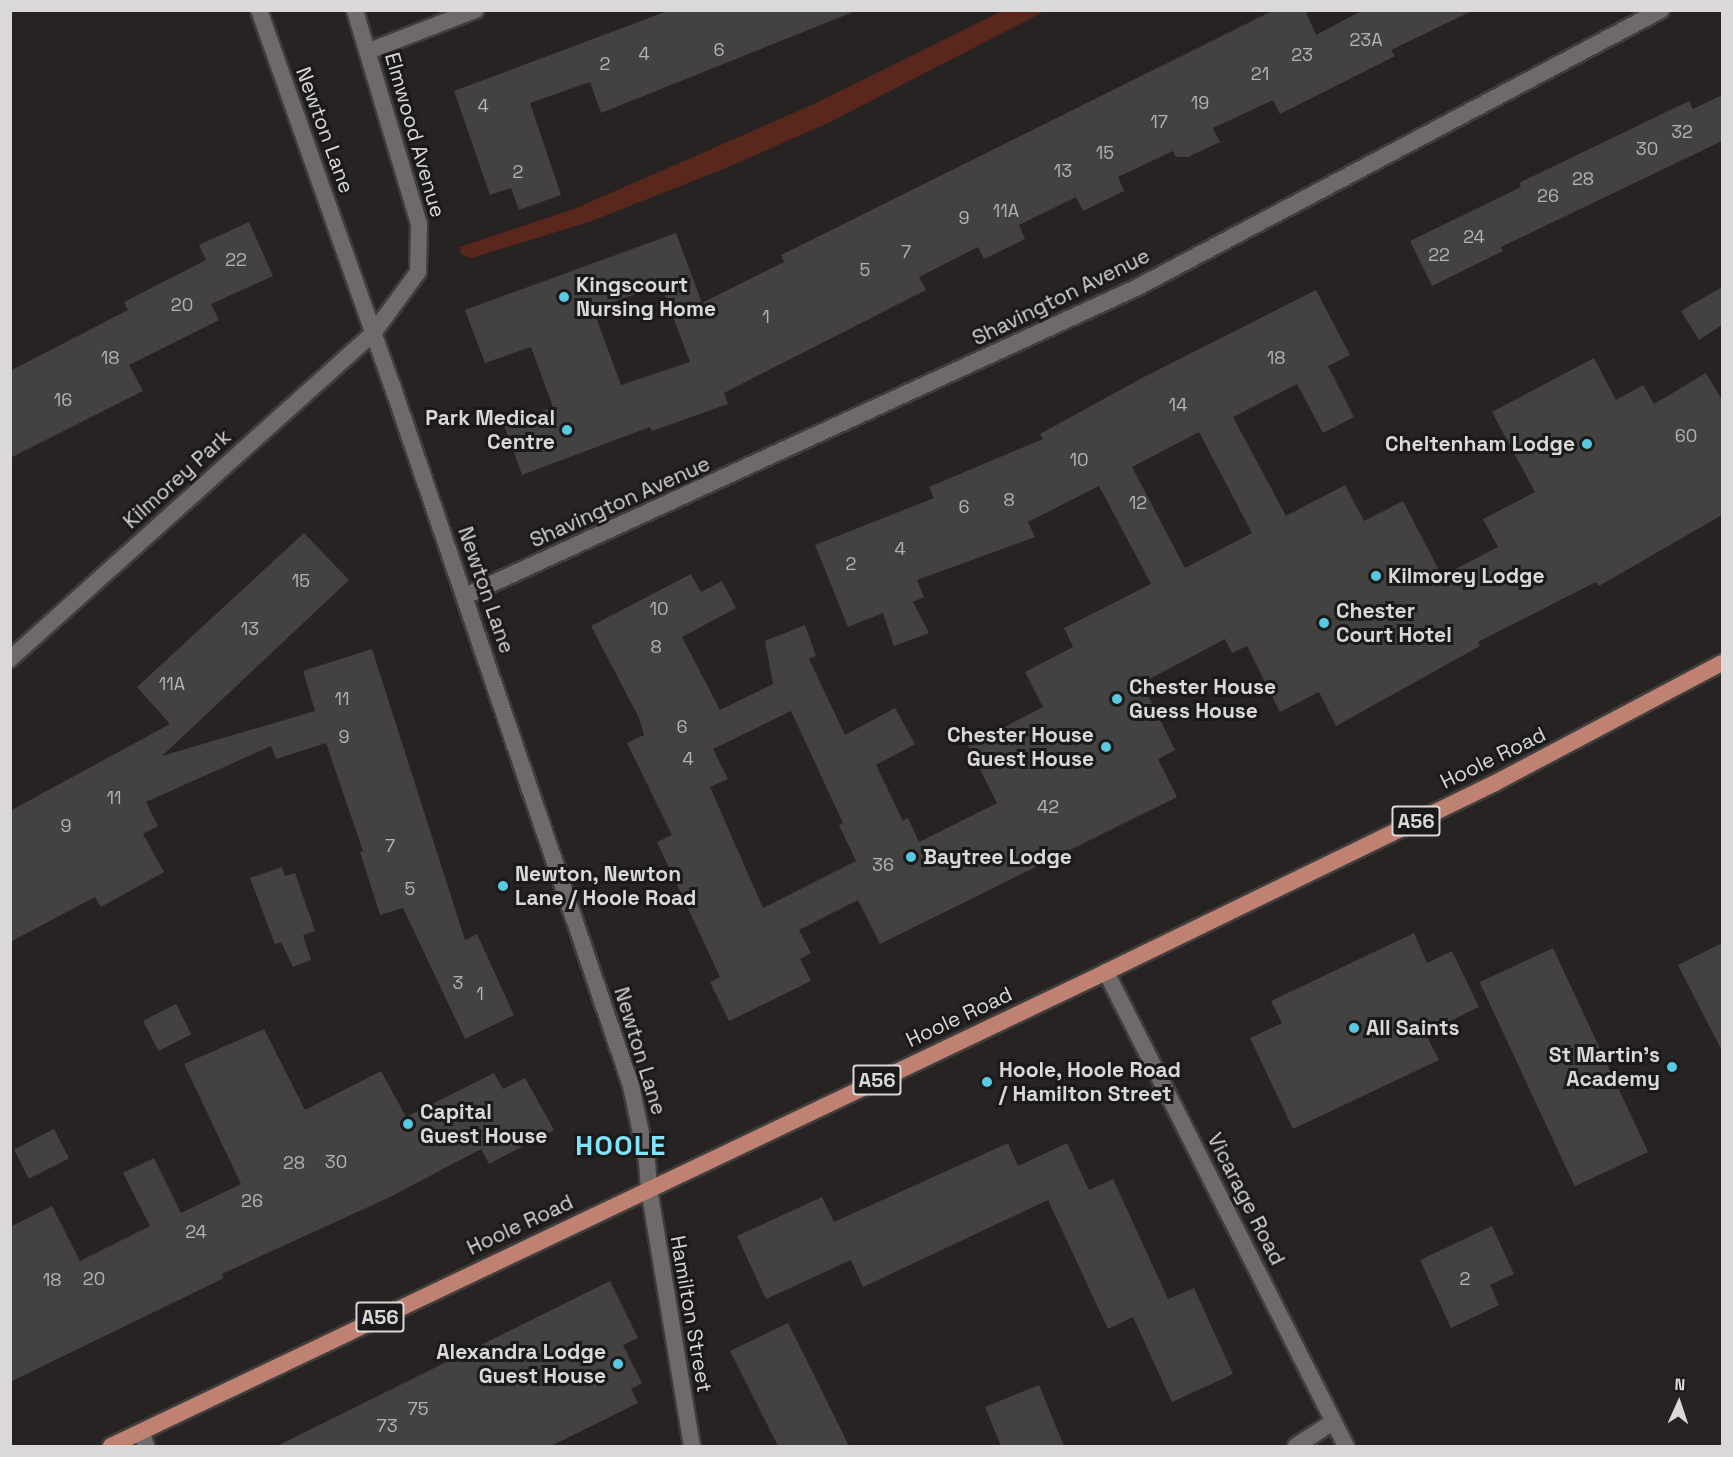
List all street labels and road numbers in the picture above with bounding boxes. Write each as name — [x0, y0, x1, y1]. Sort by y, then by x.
street label: Elmwood Avenue — [379, 50, 451, 220]
street label: Newton Lane — [291, 63, 359, 197]
street label: Shavington Avenue — [968, 243, 1154, 351]
street label: Kilmorey Park — [118, 424, 236, 534]
street label: Shavington Avenue — [526, 451, 714, 553]
street label: Newton Lane — [453, 523, 519, 657]
street label: Hoole Road — [1436, 722, 1550, 794]
road number: A56 — [1390, 804, 1442, 838]
street label: Hoole Road — [902, 981, 1016, 1053]
street label: Newton Lane — [609, 984, 671, 1118]
road number: A56 — [852, 1063, 902, 1097]
street label: Vicarage Road — [1202, 1129, 1290, 1269]
street label: Hoole Road — [463, 1189, 577, 1261]
street label: Hamilton Street — [665, 1234, 717, 1394]
road number: A56 — [354, 1300, 406, 1334]

